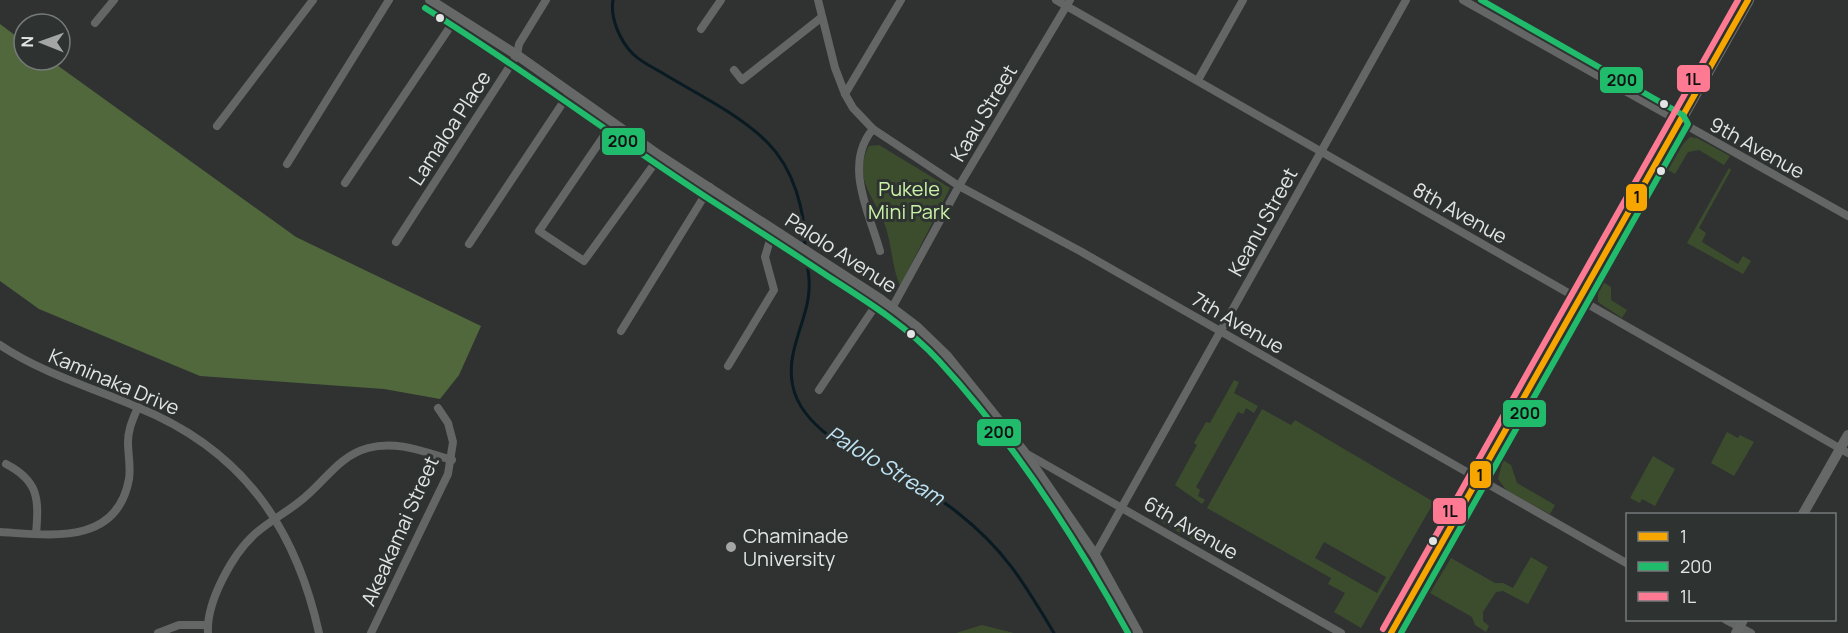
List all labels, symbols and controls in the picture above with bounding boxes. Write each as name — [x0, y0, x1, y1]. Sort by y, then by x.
north arrow — [12, 12, 72, 72]
unlabelled marker — [434, 12, 446, 24]
text: N — [16, 36, 38, 48]
street label: Kaau Street — [944, 59, 1023, 166]
line badge: 1L — [1676, 64, 1711, 93]
street label: Lamaloa Place — [402, 65, 497, 190]
line badge: 200 — [1599, 66, 1644, 94]
text: 1L — [1685, 68, 1701, 90]
text: 200 — [1607, 69, 1637, 91]
unlabelled marker — [1658, 98, 1670, 110]
street label: 9th Avenue — [1705, 110, 1810, 185]
line badge: 200 — [601, 127, 646, 156]
text: 200 — [608, 130, 638, 152]
street label: Keanu Street — [1222, 163, 1304, 281]
unlabelled marker — [1655, 165, 1667, 177]
park label: Pukele Mini Park — [868, 175, 951, 225]
street label: 8th Avenue — [1408, 176, 1512, 250]
line badge: 1 — [1625, 183, 1648, 212]
text: 1 — [1633, 186, 1641, 208]
street label: Palolo Avenue — [780, 206, 902, 299]
street label: 7th Avenue — [1187, 285, 1289, 360]
unlabelled marker — [905, 328, 917, 340]
street label: Kaminaka Drive — [45, 342, 184, 421]
line badge: 200 — [1502, 399, 1547, 428]
text: 200 — [1510, 402, 1540, 424]
line badge: 200 — [976, 418, 1022, 447]
water label: Palolo Stream — [821, 419, 951, 512]
text: 200 — [984, 421, 1014, 443]
street label: Akeakamai Street — [354, 452, 445, 610]
line badge: 1 — [1469, 460, 1492, 489]
text: 1 — [1476, 464, 1484, 486]
street label: 6th Avenue — [1139, 490, 1243, 565]
line badge: 1L — [1432, 497, 1467, 525]
text: 1L — [1442, 500, 1458, 522]
legend — [1626, 513, 1836, 621]
place label: Chaminade University — [743, 522, 848, 572]
text: 1 — [1680, 524, 1687, 548]
unlabelled marker — [1427, 535, 1439, 547]
marker: Chaminade University — [724, 540, 738, 554]
text: 200 — [1680, 554, 1712, 578]
text: 1L — [1680, 584, 1696, 608]

